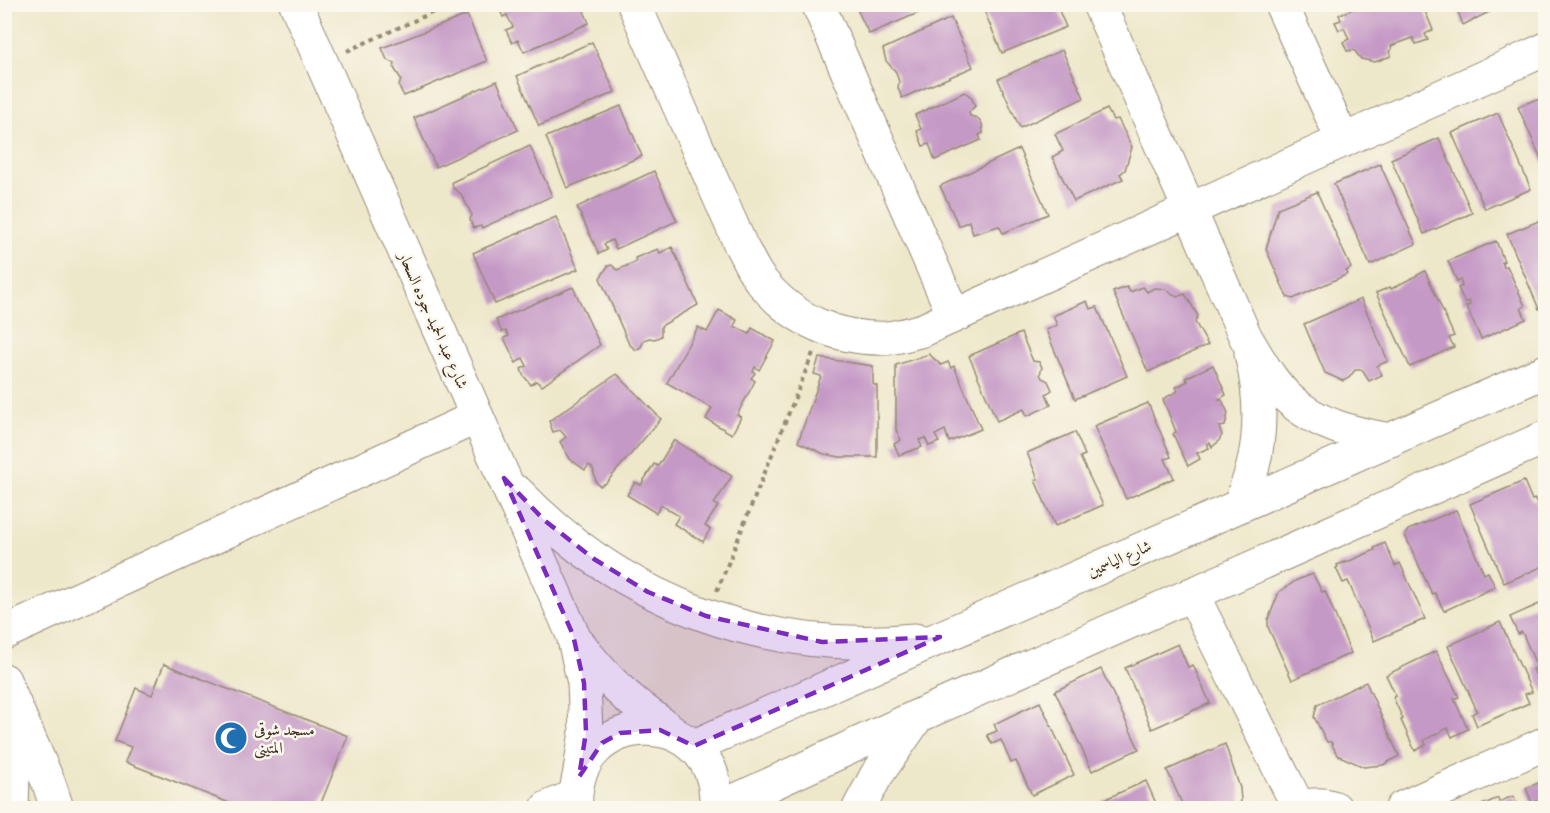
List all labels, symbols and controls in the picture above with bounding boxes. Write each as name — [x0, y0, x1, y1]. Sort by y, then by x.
street label: شارع عبد الحميد جوده السحار — [390, 247, 472, 393]
street label: شارع الياسمين — [1084, 536, 1156, 585]
mosque icon: مسجد شوقى المتينى — [213, 720, 249, 756]
place label: مسجد شوقى المتينى — [254, 720, 315, 760]

